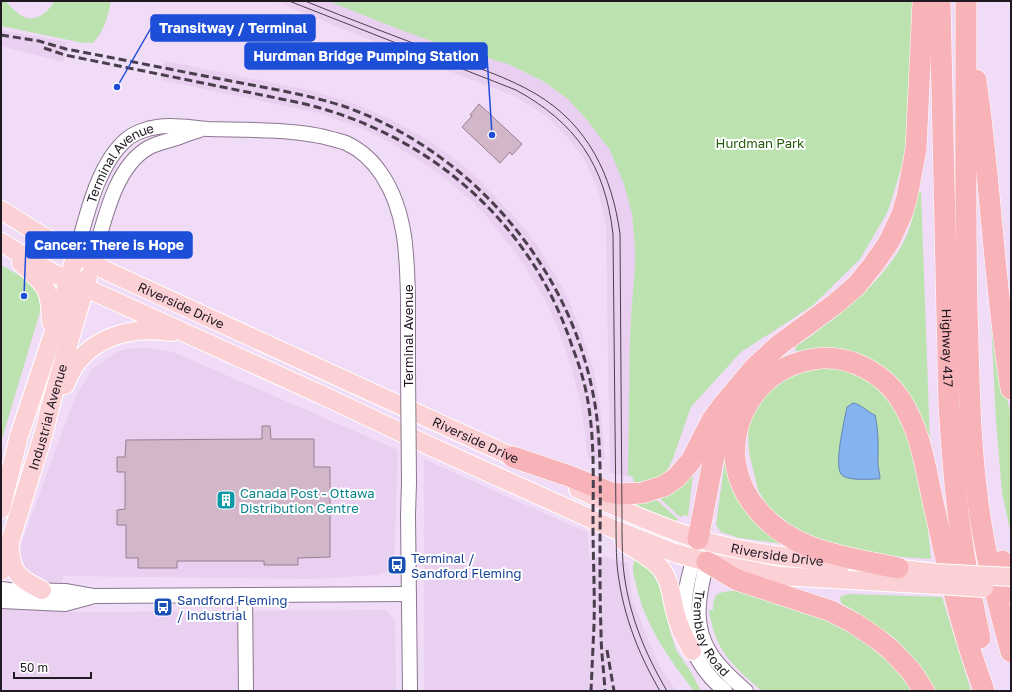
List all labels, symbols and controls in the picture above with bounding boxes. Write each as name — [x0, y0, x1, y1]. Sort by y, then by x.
callout: Transitway / Terminal — [151, 15, 315, 41]
text: Transitway / Terminal — [159, 19, 307, 36]
callout: Hurdman Bridge Pumping Station — [245, 43, 487, 69]
text: Hurdman Bridge Pumping Station — [253, 47, 479, 64]
street label: Terminal Avenue — [83, 120, 155, 205]
park label: Hurdman Park — [716, 135, 805, 151]
callout: Cancer: There is Hope — [26, 232, 192, 258]
text: Cancer: There is Hope — [34, 236, 184, 253]
street label: Riverside Drive — [135, 278, 227, 332]
street label: Terminal Avenue — [400, 284, 416, 388]
street label: Highway 417 — [939, 309, 957, 387]
street label: Industrial Avenue — [25, 362, 70, 472]
street label: Riverside Drive — [430, 413, 522, 467]
place label: Canada Post - Ottawa Distribution Centre — [240, 485, 375, 516]
building icon: Canada Post - Ottawa Distribution Centre — [215, 489, 237, 511]
street label: Riverside Drive — [730, 540, 824, 569]
place label: Terminal / Sandford Fleming — [411, 550, 522, 581]
bus stop icon: Terminal / Sandford Fleming — [386, 554, 408, 576]
street label: Tremblay Road — [690, 589, 733, 680]
place label: Sandford Fleming / Industrial — [177, 592, 288, 623]
bus stop icon: Sandford Fleming / Industrial — [152, 596, 174, 618]
scale bar — [14, 654, 91, 680]
text: 50 m — [20, 660, 48, 675]

